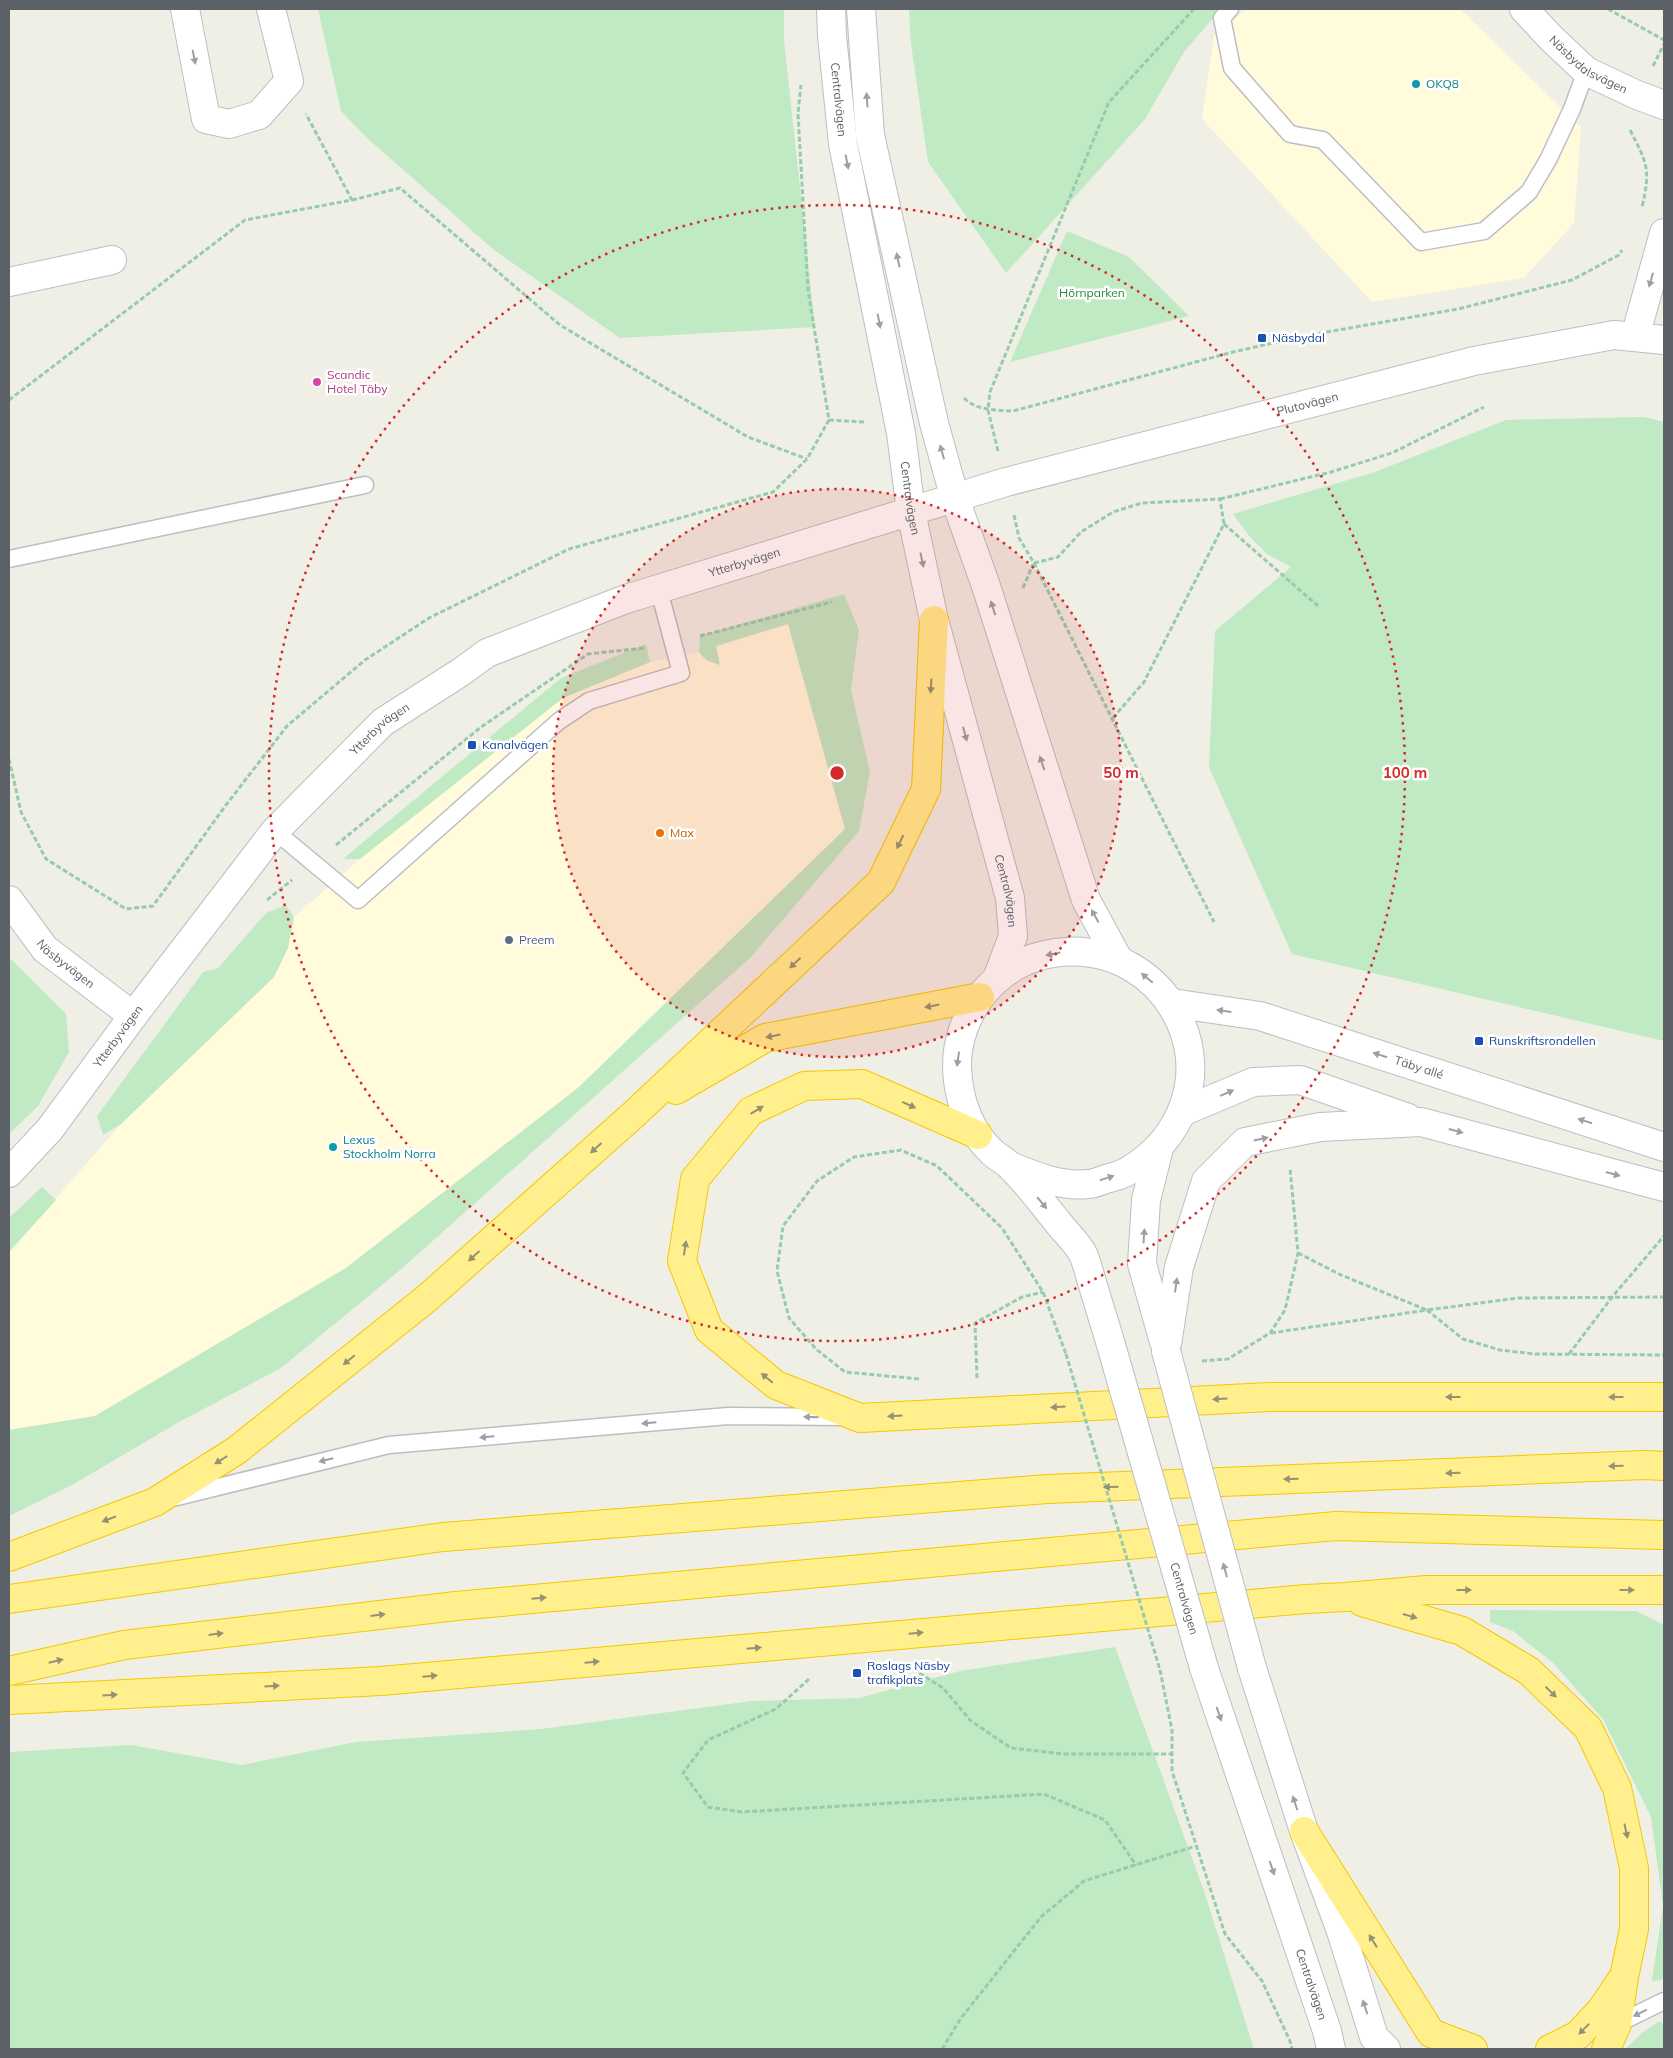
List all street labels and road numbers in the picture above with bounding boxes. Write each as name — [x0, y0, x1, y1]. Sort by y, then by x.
street label: Näsbydalsvägen — [1546, 32, 1630, 96]
street label: Centralvägen — [828, 62, 850, 137]
street label: Plutovägen — [1275, 388, 1340, 419]
street label: Centralvägen — [898, 460, 924, 536]
street label: Ytterbyvägen — [706, 544, 782, 580]
street label: Ytterbyvägen — [346, 699, 412, 759]
street label: Centralvägen — [991, 853, 1020, 928]
street label: Näsbyvägen — [34, 936, 98, 991]
street label: Ytterbyvägen — [89, 1002, 146, 1071]
street label: Täby allé — [1393, 1052, 1445, 1082]
street label: Centralvägen — [1167, 1561, 1202, 1636]
street label: Centralvägen — [1293, 1947, 1331, 2022]

